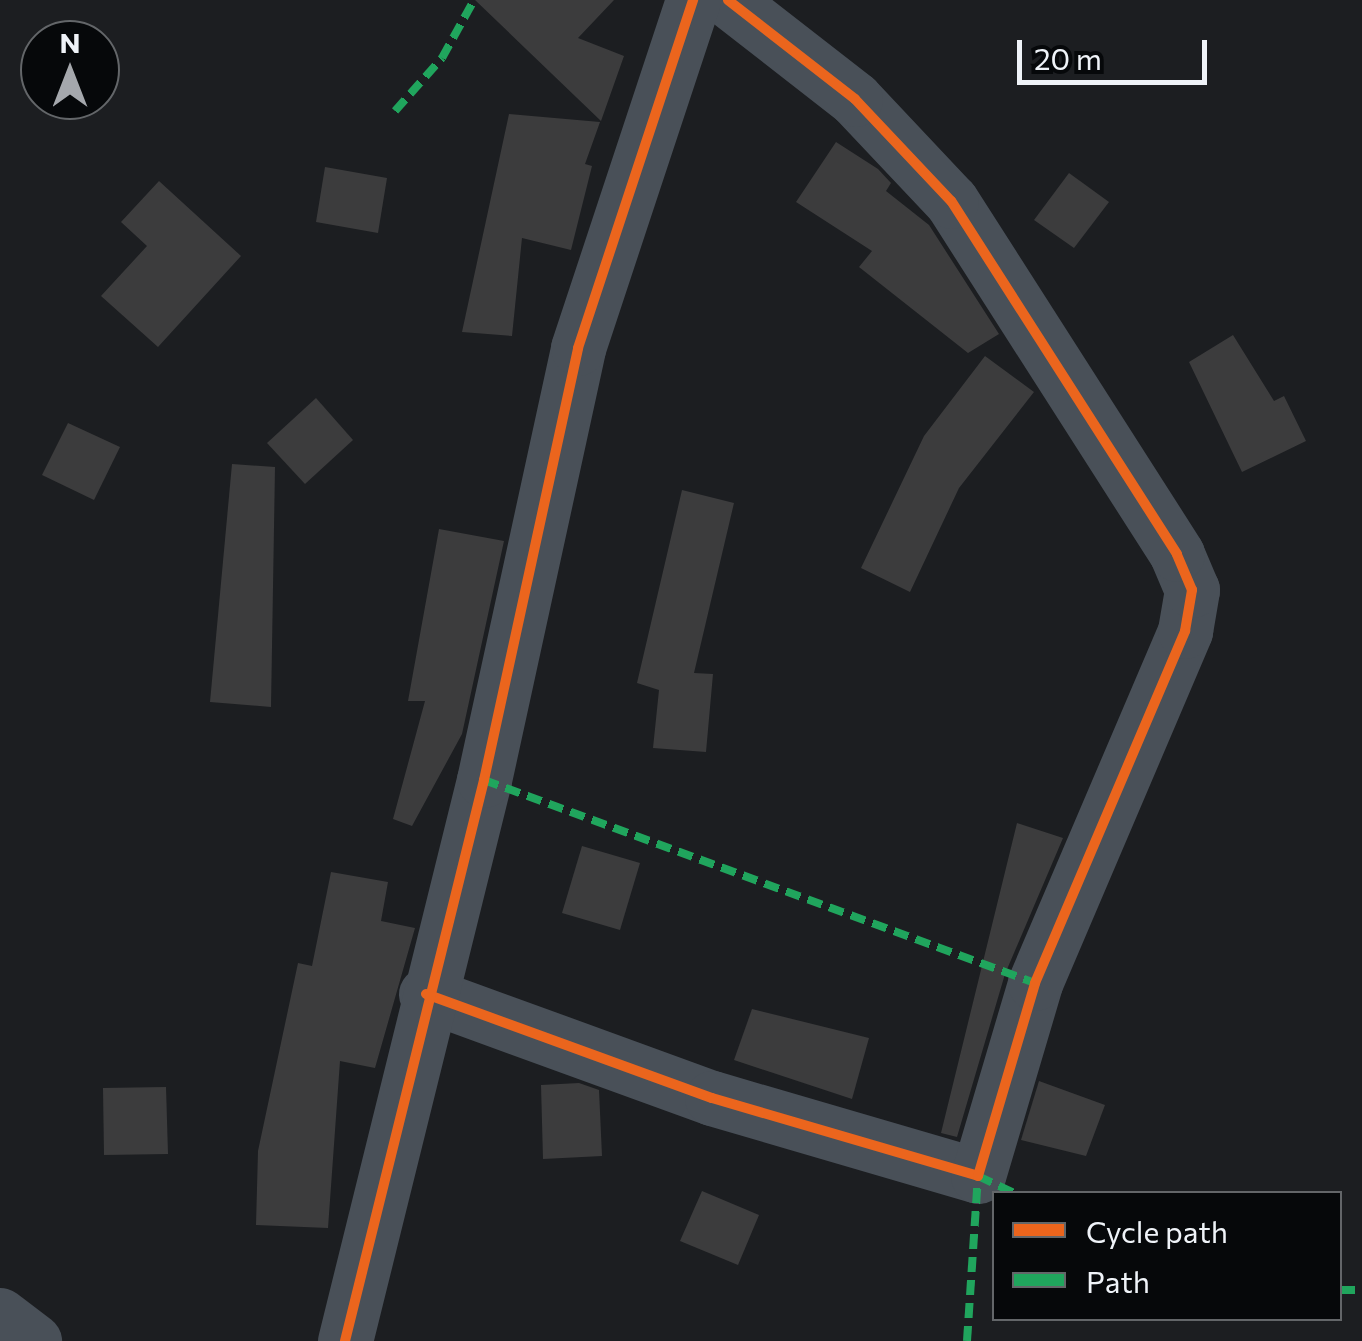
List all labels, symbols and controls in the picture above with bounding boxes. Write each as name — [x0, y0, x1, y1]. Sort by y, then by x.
north arrow — [20, 20, 120, 120]
scale bar — [1022, 20, 1212, 82]
text: N — [60, 25, 81, 59]
text: 20 m — [1034, 39, 1102, 76]
legend — [992, 1191, 1342, 1321]
text: Cycle path — [1086, 1212, 1228, 1249]
text: Path — [1086, 1262, 1150, 1299]

